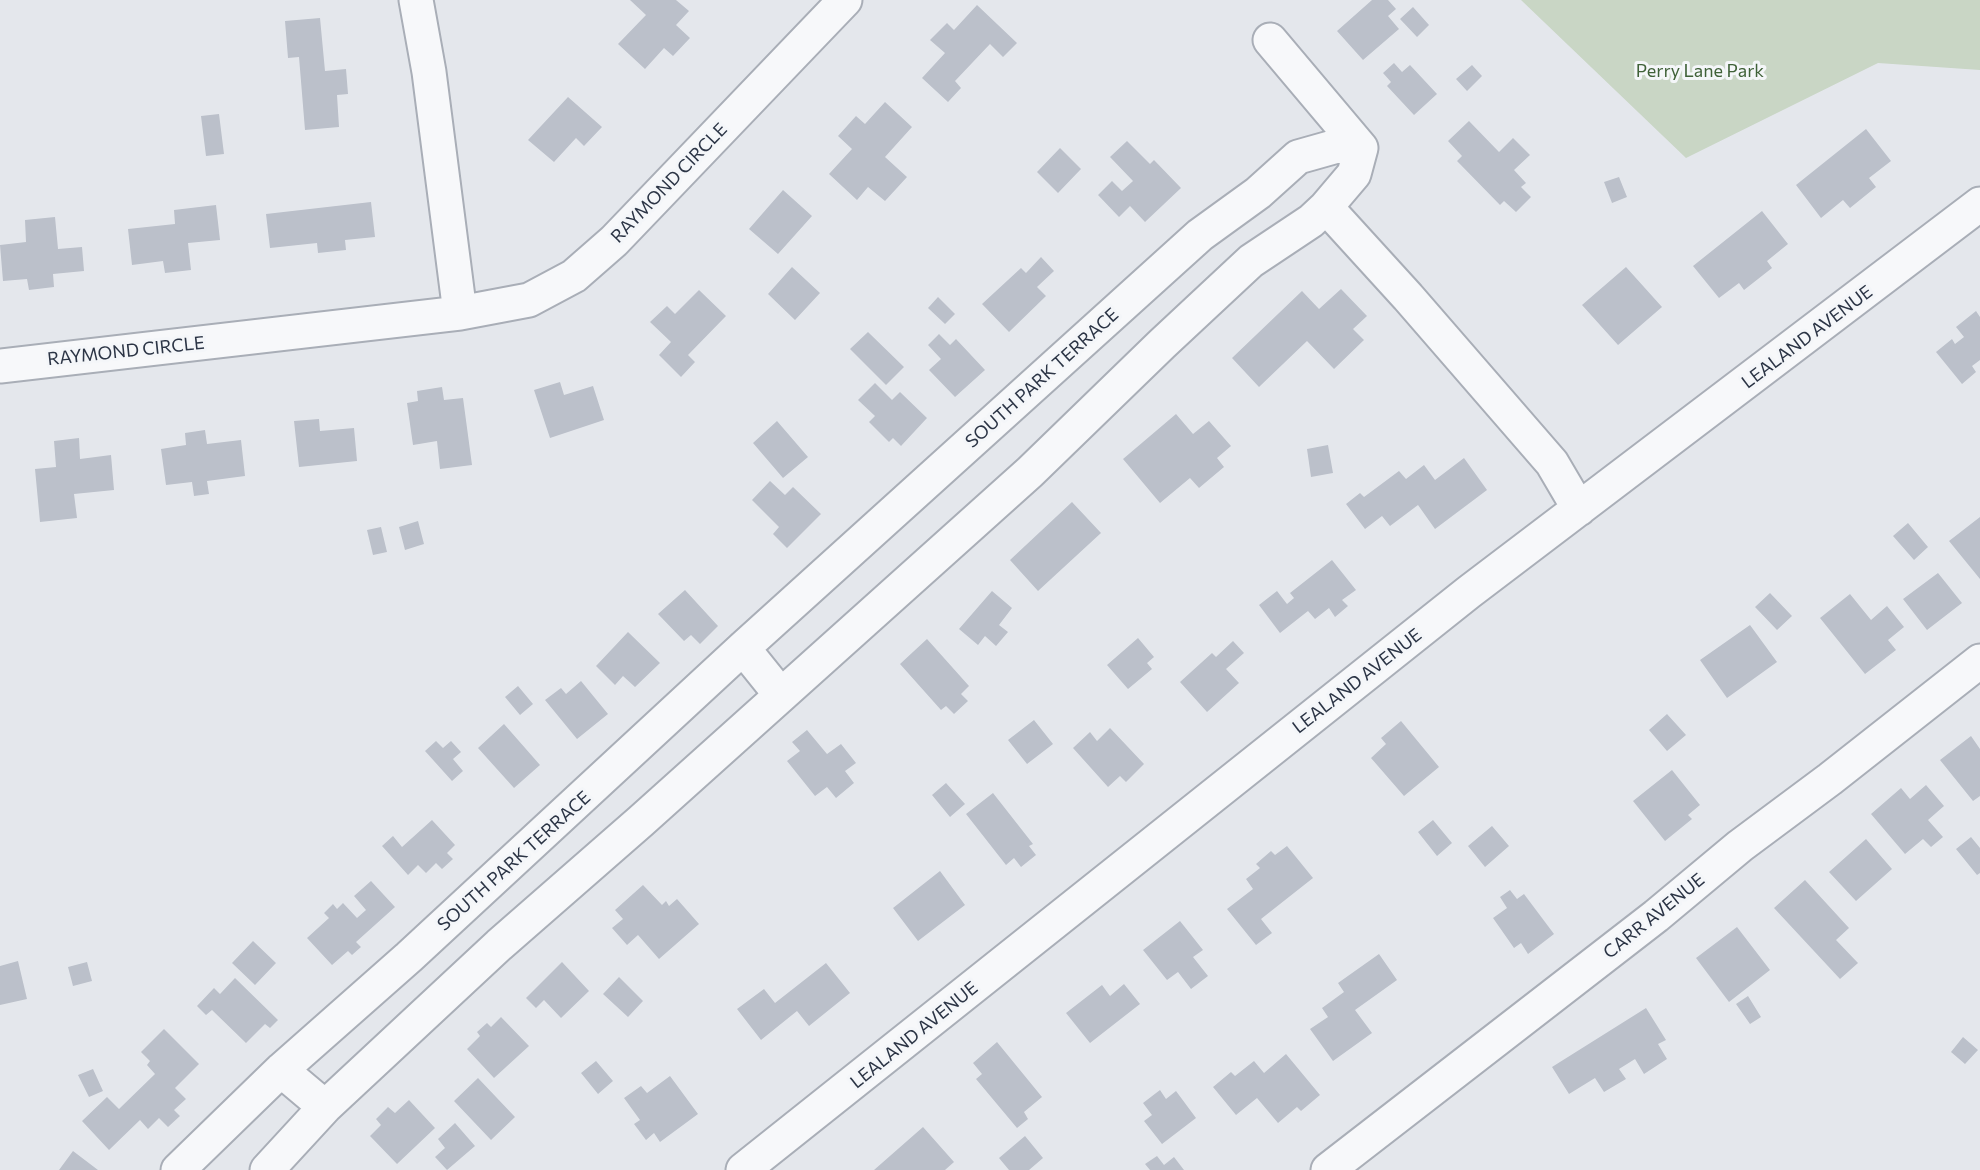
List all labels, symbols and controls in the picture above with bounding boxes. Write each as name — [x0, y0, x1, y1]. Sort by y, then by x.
park label: Perry Lane Park — [1636, 60, 1764, 82]
street label: RAYMOND CIRCLE — [606, 119, 732, 247]
street label: LEALAND AVENUE — [1737, 281, 1877, 393]
street label: SOUTH PARK TERRACE — [961, 304, 1123, 452]
street label: RAYMOND CIRCLE — [46, 332, 206, 370]
street label: LEALAND AVENUE — [1288, 624, 1426, 738]
street label: SOUTH PARK TERRACE — [433, 787, 595, 935]
street label: CARR AVENUE — [1599, 869, 1709, 963]
street label: LEALAND AVENUE — [846, 977, 982, 1093]

